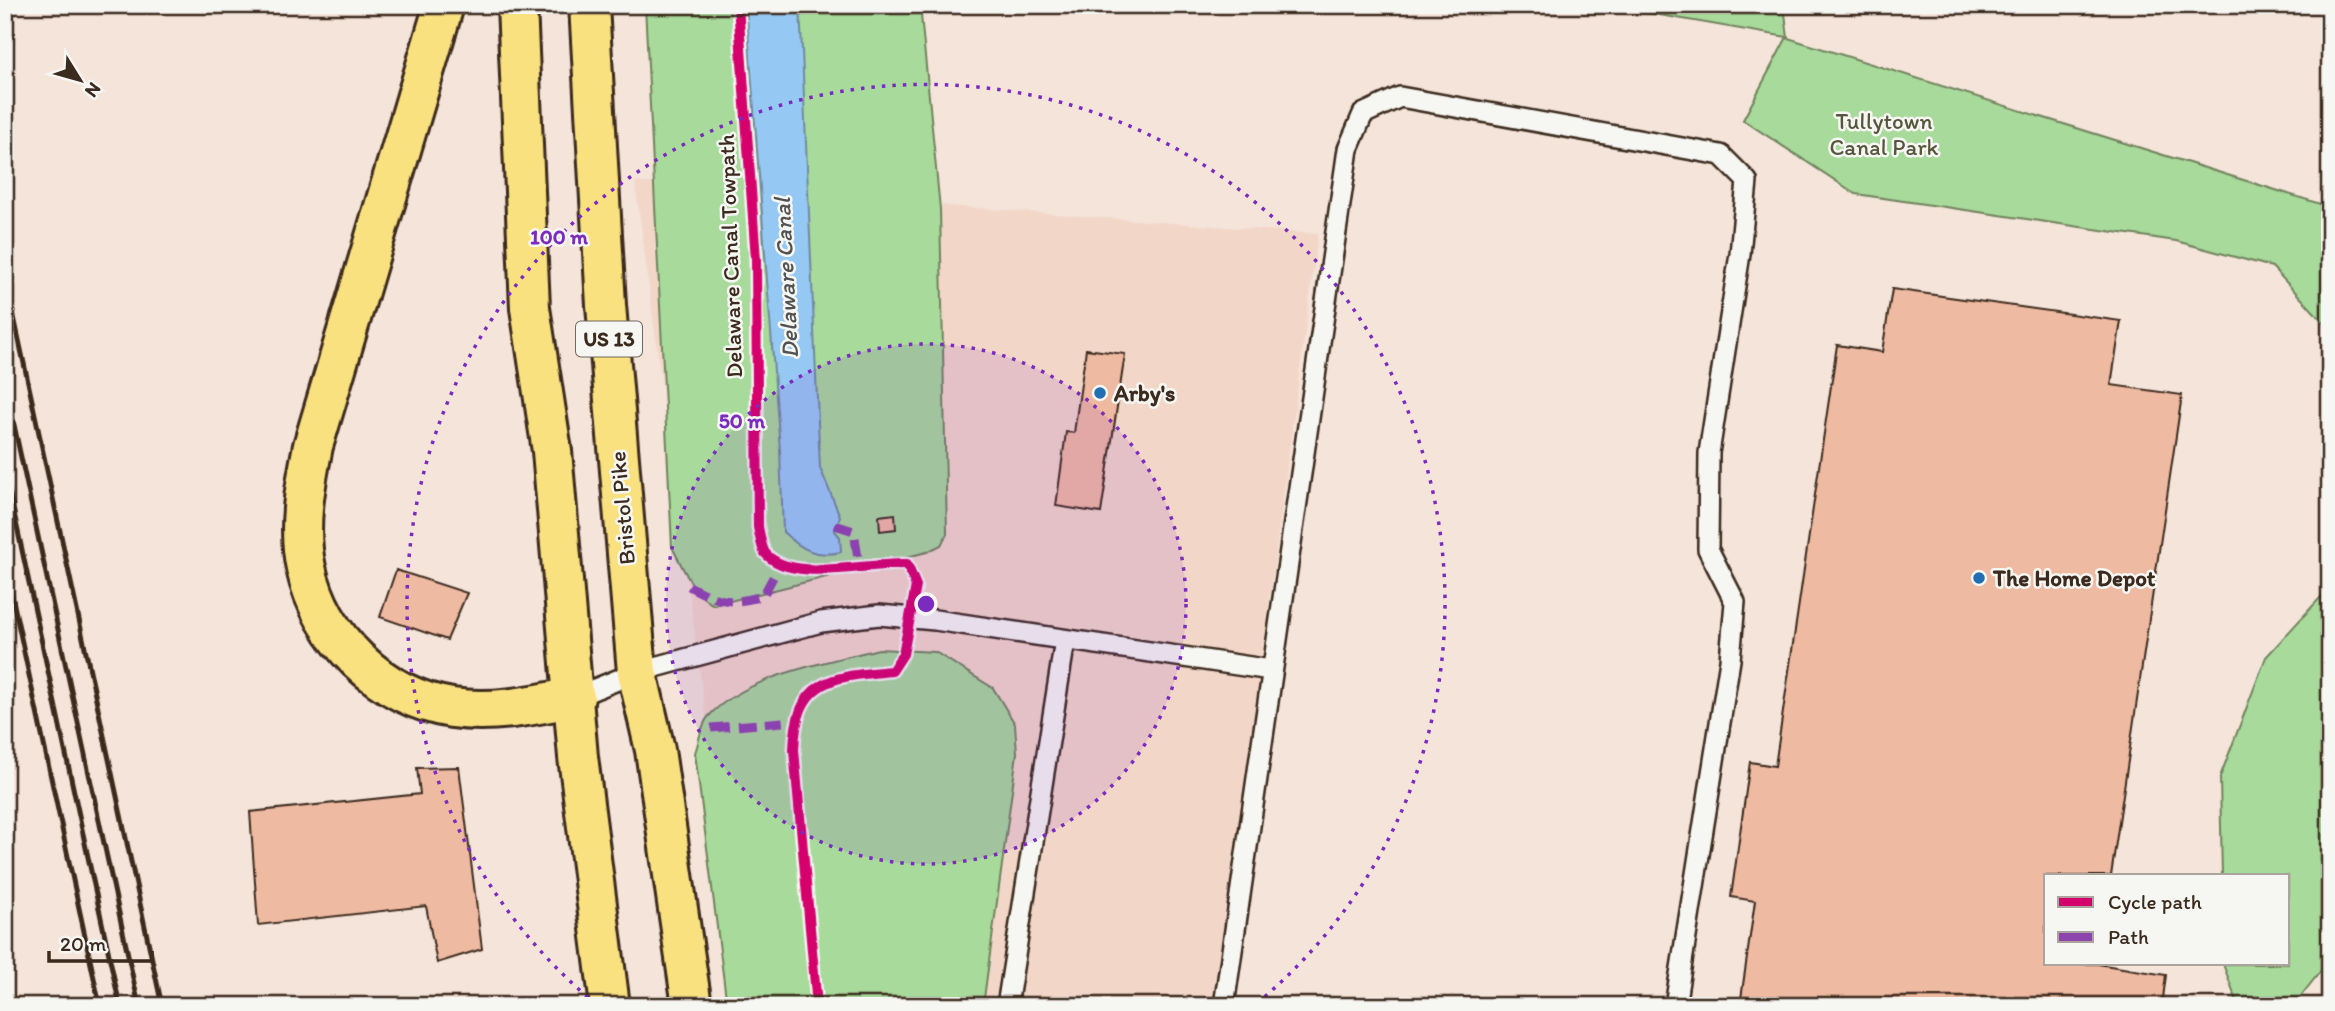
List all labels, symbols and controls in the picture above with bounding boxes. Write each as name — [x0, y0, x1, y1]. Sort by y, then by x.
north arrow — [46, 46, 116, 116]
text: N — [80, 78, 106, 102]
park label: Tullytown Canal Park — [1830, 107, 1939, 161]
street label: Delaware Canal Towpath — [712, 133, 748, 379]
water label: Delaware Canal — [767, 195, 804, 359]
text: 100 m — [530, 224, 588, 249]
road number: US 13 — [576, 322, 642, 356]
place label: Arby's — [1113, 379, 1175, 407]
marker: Arby's — [1092, 385, 1108, 401]
text: 50 m — [719, 408, 766, 433]
street label: Bristol Pike — [603, 450, 641, 566]
place label: The Home Depot — [1992, 564, 2156, 592]
marker: The Home Depot — [1971, 570, 1987, 586]
centre of rings — [914, 592, 938, 616]
legend — [2044, 874, 2290, 965]
text: Cycle path — [2108, 889, 2202, 914]
scale bar — [49, 920, 152, 964]
text: Path — [2108, 924, 2149, 949]
text: 20 m — [60, 931, 107, 956]

